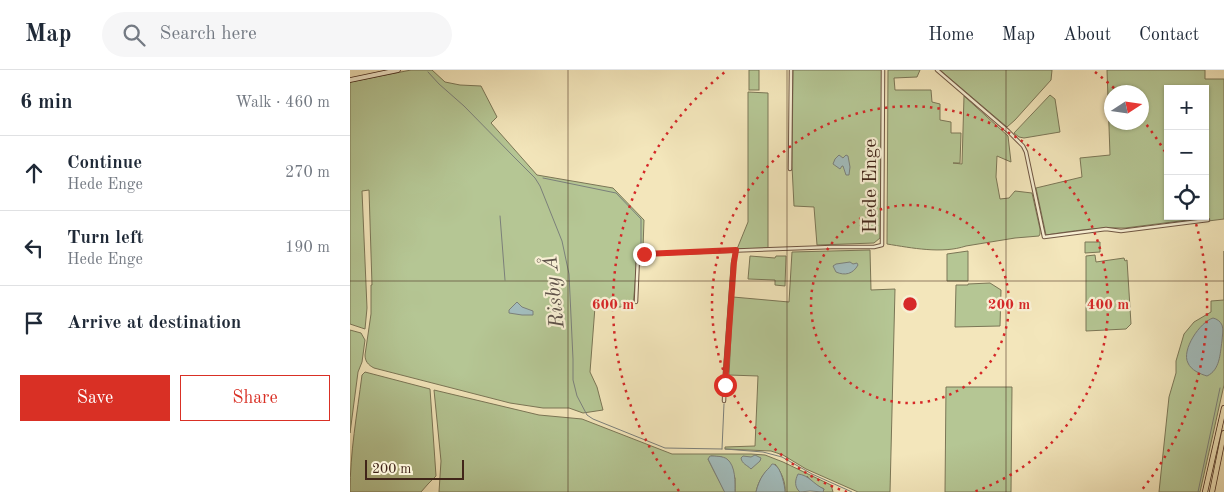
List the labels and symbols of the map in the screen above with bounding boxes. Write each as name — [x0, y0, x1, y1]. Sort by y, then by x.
north arrow — [1104, 85, 1149, 130]
street label: Hede Enge — [861, 139, 881, 233]
route end — [633, 243, 656, 266]
water label: Risby Å — [535, 254, 569, 331]
centre of rings — [901, 295, 919, 313]
text: 600 m — [592, 298, 634, 313]
text: 200 m — [988, 298, 1030, 313]
text: 400 m — [1087, 298, 1129, 313]
route start — [714, 374, 737, 397]
scale bar — [365, 457, 464, 480]

